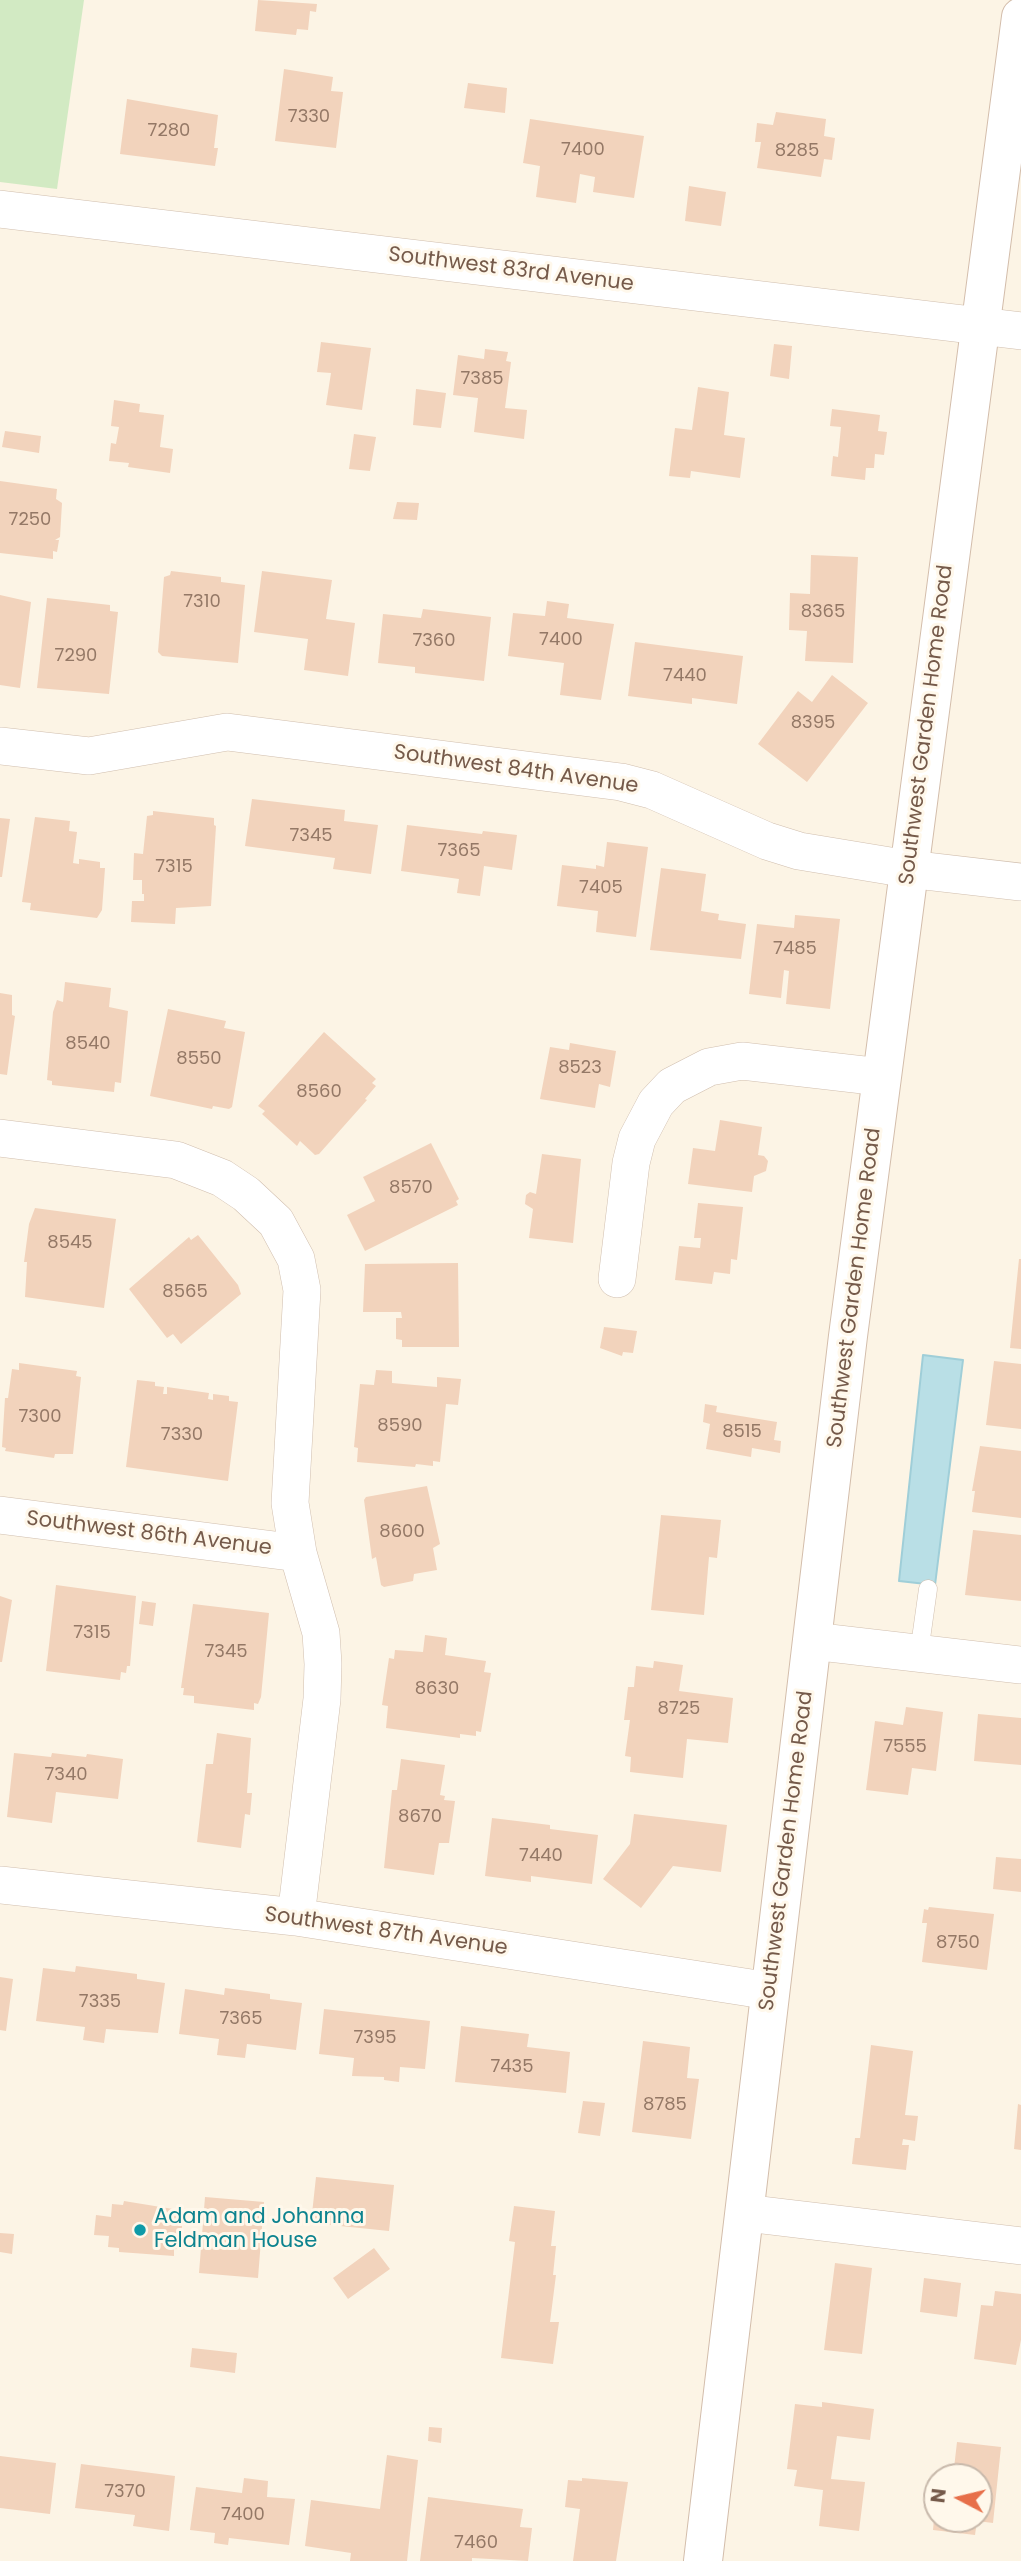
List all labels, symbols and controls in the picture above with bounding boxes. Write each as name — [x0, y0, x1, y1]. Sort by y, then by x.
house number: 7330 — [288, 106, 330, 128]
house number: 7280 — [148, 120, 190, 142]
house number: 7400 — [561, 139, 605, 161]
house number: 8285 — [775, 140, 819, 162]
street label: Southwest 83rd Avenue — [387, 242, 635, 298]
house number: 7385 — [460, 368, 504, 390]
house number: 7250 — [9, 509, 51, 531]
street label: Southwest Garden Home Road — [895, 564, 959, 886]
house number: 7310 — [183, 591, 221, 613]
house number: 8365 — [801, 601, 845, 623]
house number: 7400 — [539, 629, 583, 651]
house number: 7360 — [412, 630, 456, 652]
house number: 7290 — [55, 645, 97, 667]
house number: 7440 — [663, 665, 707, 687]
house number: 8395 — [791, 712, 835, 734]
street label: Southwest 84th Avenue — [392, 740, 640, 800]
house number: 7345 — [289, 825, 333, 847]
house number: 7365 — [437, 840, 481, 862]
house number: 7315 — [155, 856, 193, 878]
house number: 7405 — [579, 877, 623, 899]
house number: 7485 — [773, 938, 817, 960]
house number: 8540 — [65, 1033, 111, 1055]
house number: 8550 — [176, 1048, 222, 1070]
house number: 8523 — [558, 1057, 602, 1079]
house number: 8560 — [296, 1081, 342, 1103]
street label: Southwest Garden Home Road — [823, 1127, 887, 1449]
house number: 8570 — [389, 1177, 433, 1199]
house number: 8545 — [47, 1232, 93, 1254]
house number: 8565 — [162, 1281, 208, 1303]
house number: 7300 — [18, 1406, 62, 1428]
house number: 8590 — [377, 1415, 423, 1437]
house number: 8515 — [722, 1421, 762, 1443]
house number: 7330 — [161, 1424, 203, 1446]
street label: Southwest 86th Avenue — [25, 1506, 273, 1562]
house number: 8600 — [379, 1521, 425, 1543]
house number: 7315 — [73, 1622, 111, 1644]
house number: 7345 — [204, 1641, 248, 1663]
house number: 8630 — [415, 1678, 459, 1700]
street label: Southwest Garden Home Road — [755, 1690, 819, 2012]
house number: 8725 — [658, 1698, 700, 1720]
house number: 7555 — [883, 1736, 927, 1758]
house number: 7340 — [44, 1764, 88, 1786]
house number: 8670 — [398, 1806, 442, 1828]
house number: 7440 — [519, 1845, 563, 1867]
street label: Southwest 87th Avenue — [263, 1902, 509, 1962]
house number: 8750 — [936, 1932, 980, 1954]
house number: 7335 — [79, 1991, 121, 2013]
house number: 7365 — [219, 2008, 263, 2030]
house number: 7395 — [353, 2027, 397, 2049]
house number: 7435 — [490, 2056, 534, 2078]
house number: 8785 — [643, 2094, 687, 2116]
place label: Adam and Johanna Feldman House — [154, 2205, 365, 2255]
marker: Adam and Johanna Feldman House — [132, 2222, 148, 2238]
north arrow — [923, 2463, 993, 2533]
house number: 7370 — [104, 2481, 146, 2503]
text: N — [924, 2487, 953, 2504]
house number: 7400 — [221, 2504, 265, 2526]
house number: 7460 — [454, 2532, 498, 2554]

